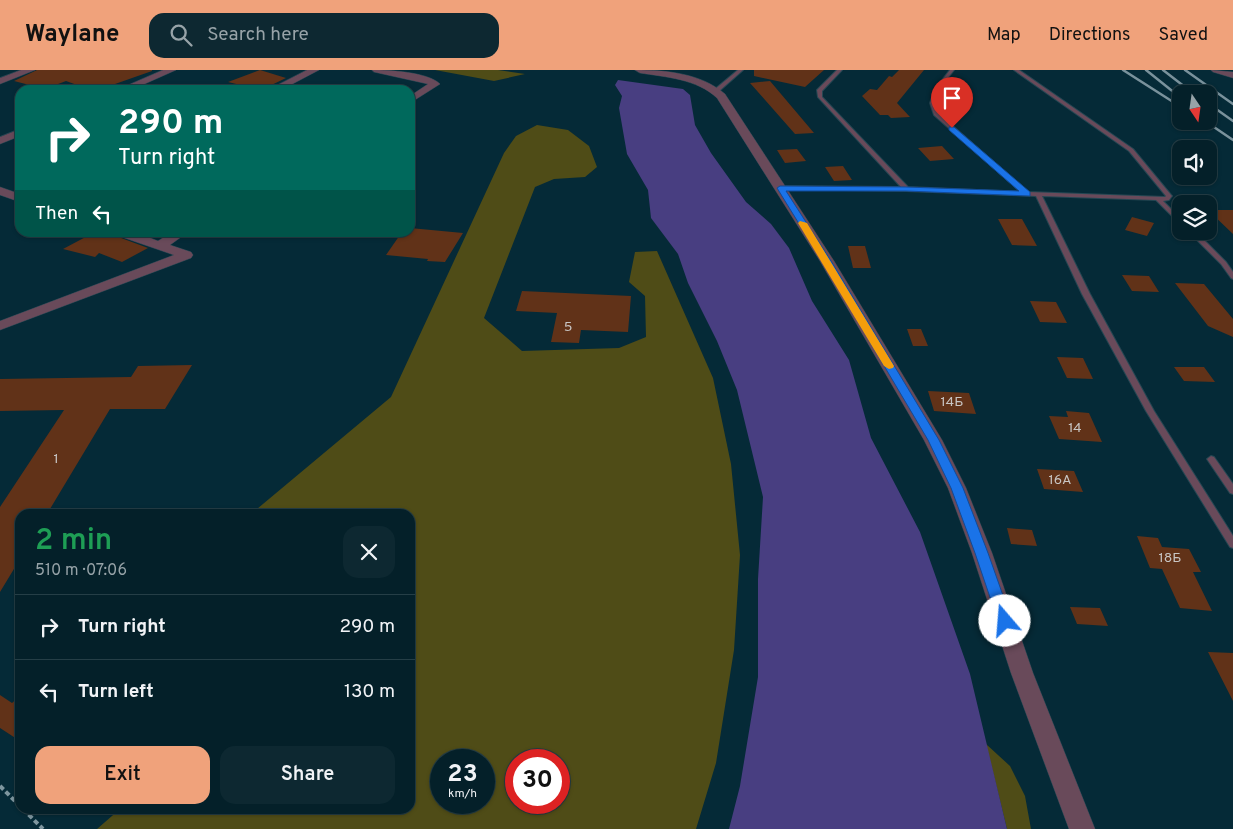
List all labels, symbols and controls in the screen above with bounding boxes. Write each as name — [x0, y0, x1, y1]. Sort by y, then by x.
search box — [149, 13, 499, 58]
text: Waylane — [25, 20, 119, 50]
icon: search — [167, 21, 195, 49]
text: Search here — [207, 23, 309, 47]
text: Map — [987, 24, 1021, 47]
text: Directions — [1049, 24, 1131, 47]
text: Saved — [1159, 24, 1208, 47]
pin — [931, 77, 973, 128]
icon: arrive — [938, 84, 966, 112]
north arrow — [1172, 85, 1218, 130]
map controls — [1172, 85, 1217, 240]
text: 290 m — [118, 102, 223, 146]
icon: right — [35, 105, 100, 170]
button: sound — [1172, 140, 1217, 185]
text: Turn right — [118, 145, 215, 172]
button: layers — [1172, 195, 1217, 240]
icon: left — [88, 200, 116, 228]
text: Then — [35, 202, 78, 226]
house number: 5 — [564, 319, 572, 336]
house number: 14Б — [941, 394, 963, 411]
house number: 14 — [1068, 420, 1082, 437]
house number: 1 — [53, 451, 59, 468]
house number: 16А — [1049, 472, 1071, 489]
text: 2 min — [35, 523, 112, 560]
button: close — [343, 526, 395, 578]
house number: 18Б — [1159, 550, 1181, 567]
text: 510 m · 07:06 — [35, 561, 127, 581]
position arrow — [978, 594, 1030, 646]
icon: right — [35, 613, 63, 641]
text: Turn right — [78, 615, 166, 639]
text: 290 m — [339, 615, 395, 639]
icon: left — [35, 678, 63, 706]
text: Turn left — [78, 680, 154, 704]
text: 130 m — [344, 680, 395, 704]
button: Exit — [35, 746, 210, 804]
button: Share — [220, 746, 395, 804]
speed limit sign: 30 — [505, 749, 570, 814]
text: 23 — [447, 759, 478, 791]
text: km/h — [448, 786, 477, 802]

